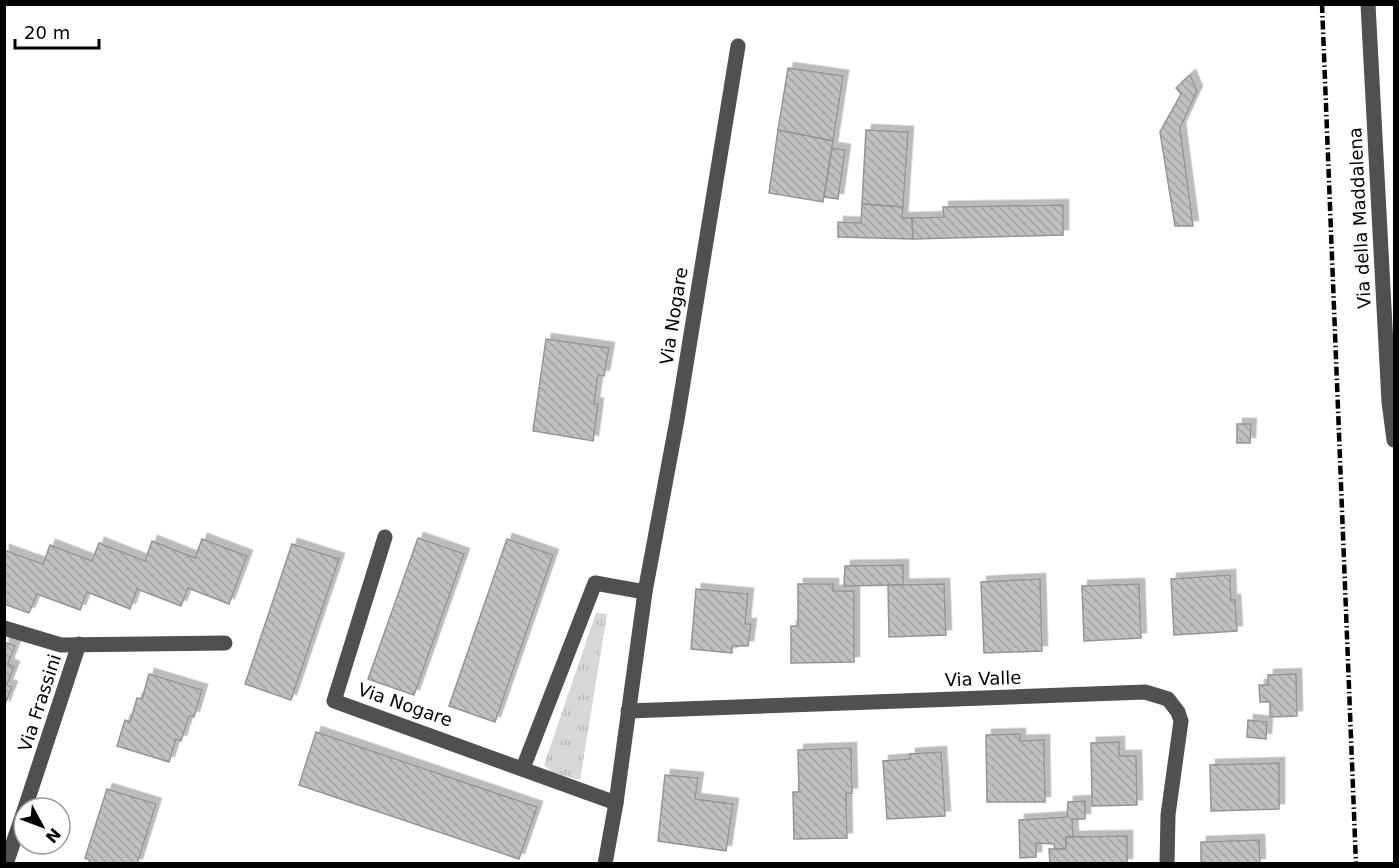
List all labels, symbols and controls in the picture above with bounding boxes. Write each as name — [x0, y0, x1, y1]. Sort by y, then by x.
scale bar — [15, 12, 99, 50]
text: 20 m — [24, 22, 70, 43]
street label: Via della Maddalena — [1344, 127, 1375, 309]
street label: Via Nogare — [655, 266, 692, 366]
street label: Via Frassini — [14, 651, 65, 754]
street label: Via Valle — [944, 667, 1022, 690]
street label: Via Nogare — [355, 679, 455, 731]
north arrow — [12, 796, 72, 856]
text: N — [41, 824, 65, 847]

